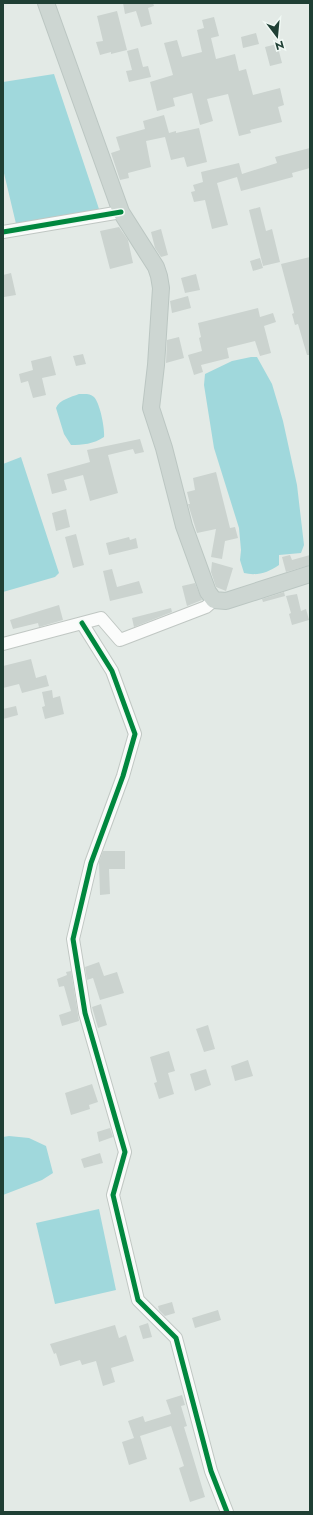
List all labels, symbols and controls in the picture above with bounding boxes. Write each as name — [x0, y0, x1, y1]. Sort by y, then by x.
north arrow — [257, 16, 297, 56]
text: N — [273, 37, 286, 55]

